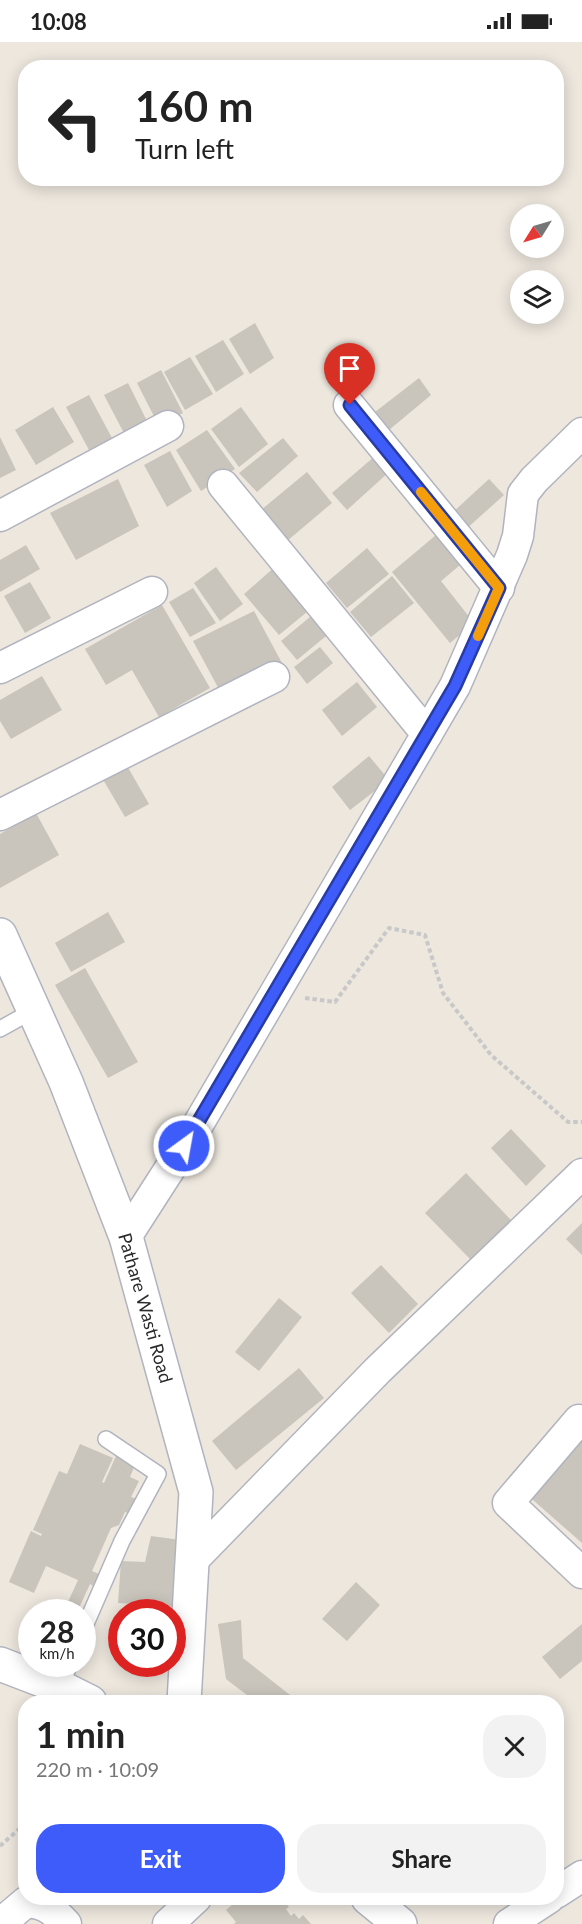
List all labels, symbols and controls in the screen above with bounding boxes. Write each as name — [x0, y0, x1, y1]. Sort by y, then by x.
text: 10:08 — [30, 8, 87, 35]
text: 160 m — [135, 81, 253, 131]
icon: left — [36, 84, 114, 162]
text: Turn left — [135, 132, 234, 165]
north arrow — [510, 204, 564, 258]
map controls — [510, 204, 564, 324]
button: layers — [510, 270, 564, 324]
pin — [324, 343, 375, 405]
icon: arrive — [333, 352, 366, 385]
position arrow — [152, 1114, 216, 1178]
street label: Pathare Wasti Road — [114, 1230, 178, 1385]
speed limit sign: 30 — [108, 1599, 186, 1677]
text: 28 — [40, 1613, 74, 1649]
text: km/h — [39, 1644, 75, 1662]
text: 1 min — [36, 1712, 125, 1756]
button: close — [483, 1715, 546, 1778]
text: 220 m · 10:09 — [36, 1757, 159, 1781]
button: Exit — [36, 1824, 285, 1893]
button: Share — [297, 1824, 546, 1893]

